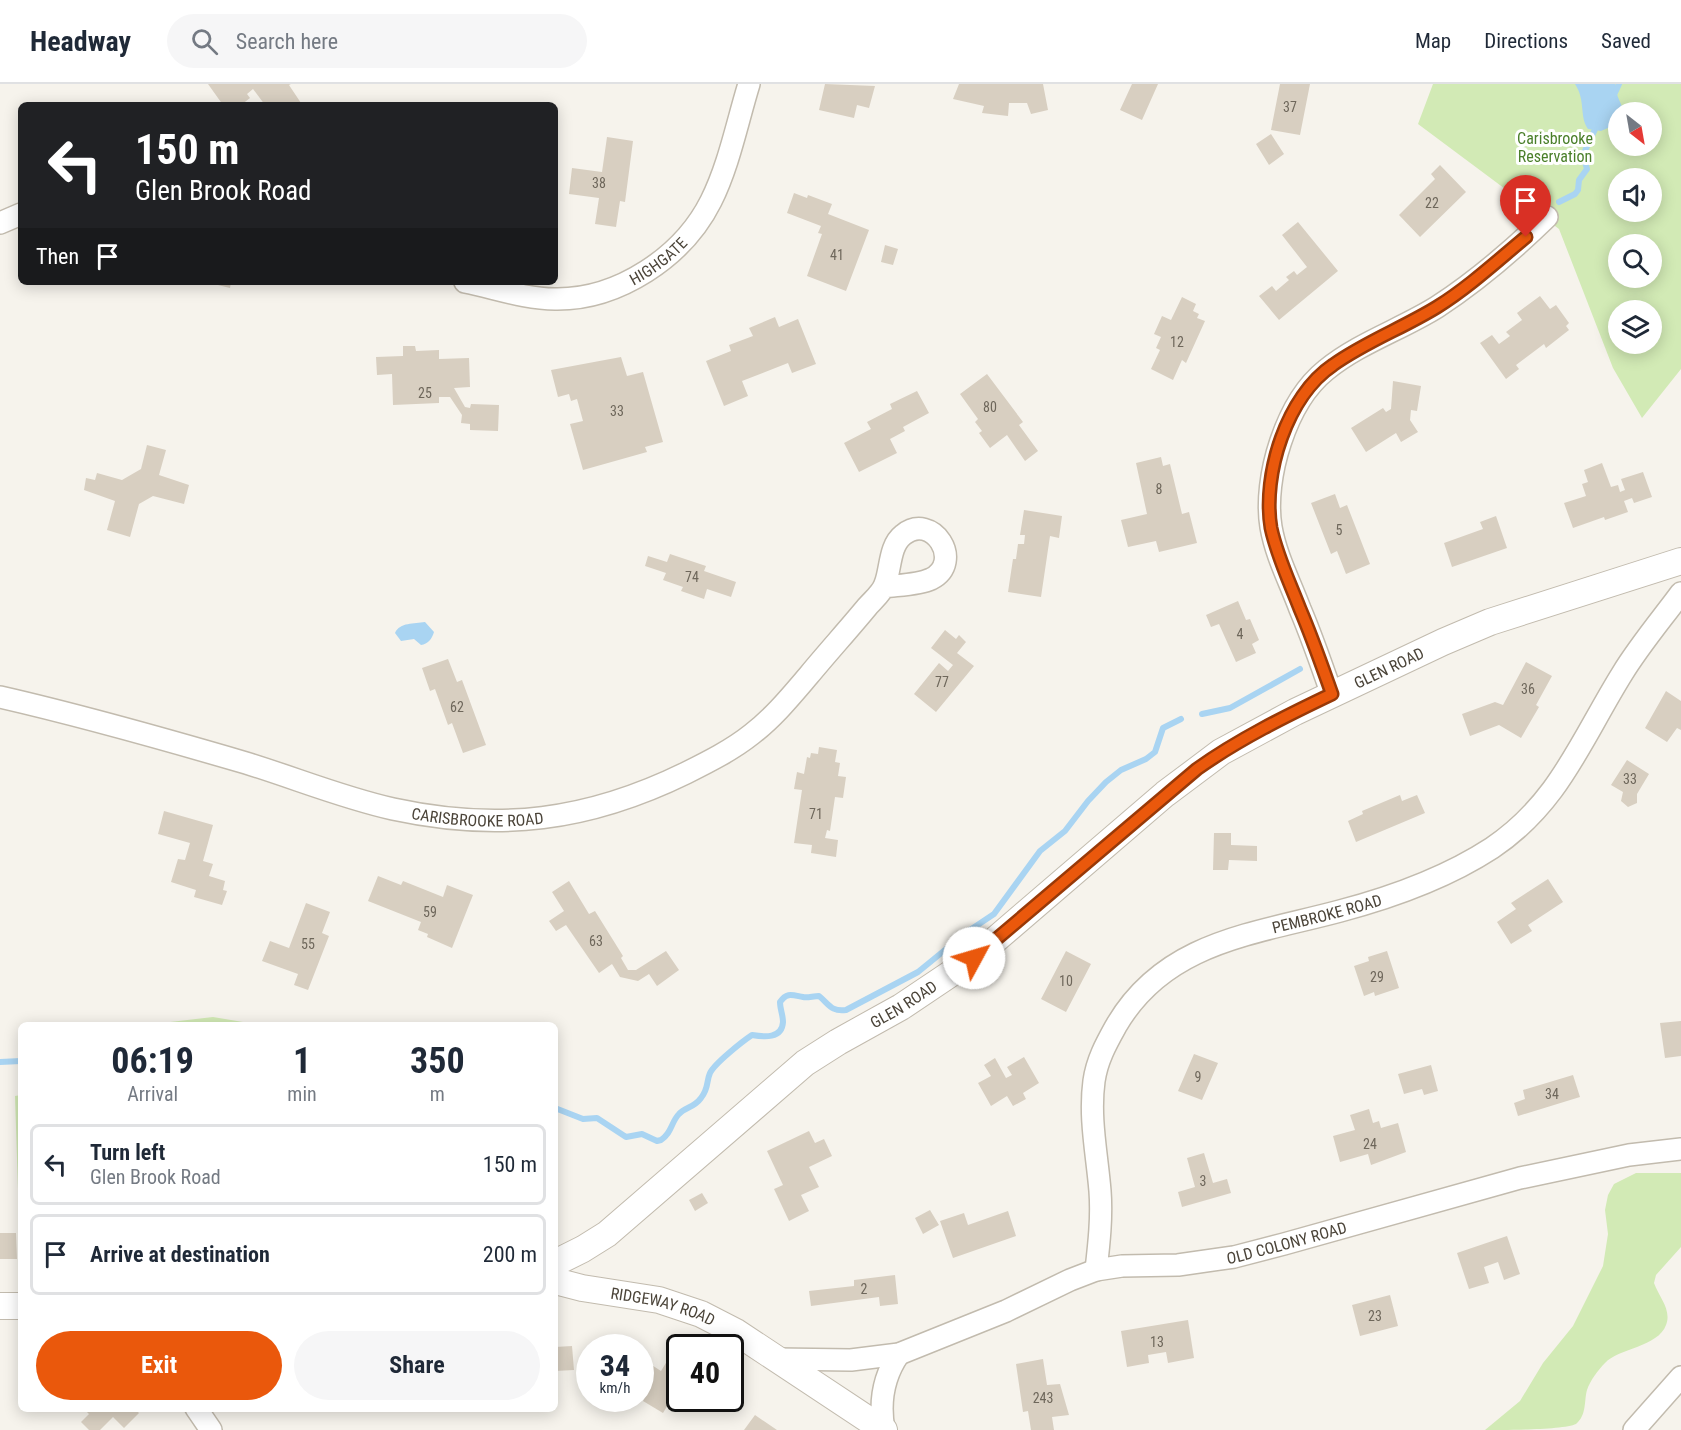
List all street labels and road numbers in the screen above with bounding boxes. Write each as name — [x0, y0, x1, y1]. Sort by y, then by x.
street label: HIGHGATE — [626, 233, 691, 289]
street label: GLEN ROAD — [1351, 643, 1427, 692]
street label: CARISBROOKE ROAD — [410, 803, 544, 830]
street label: PEMBROKE ROAD — [1270, 890, 1384, 937]
street label: GLEN ROAD — [867, 976, 940, 1032]
street label: OLD COLONY ROAD — [1225, 1217, 1349, 1267]
street label: RIDGEWAY ROAD — [609, 1283, 719, 1329]

